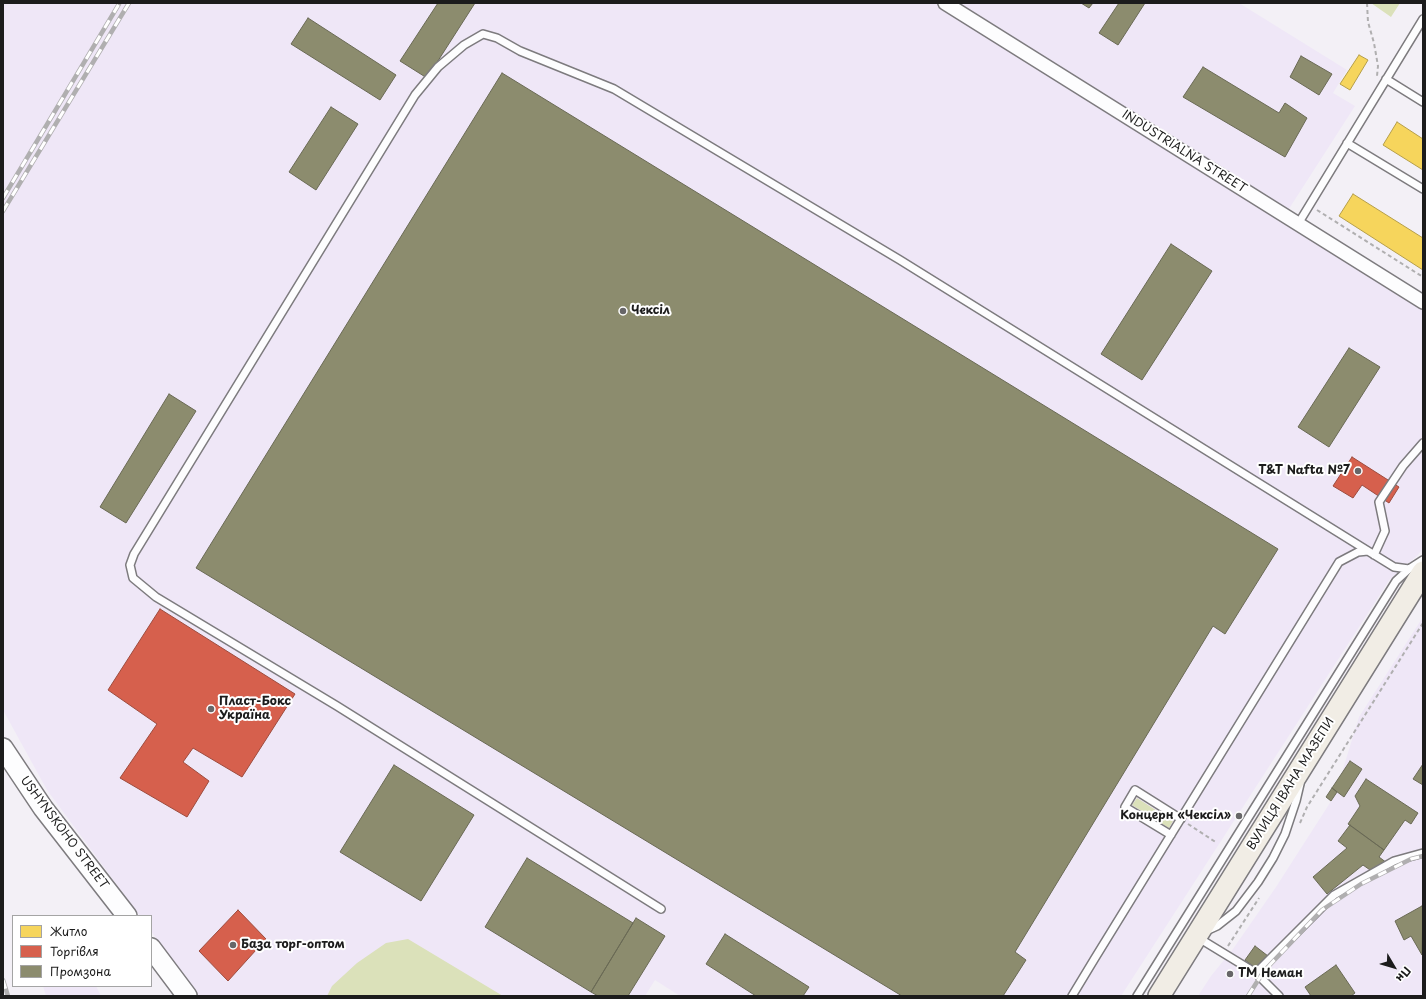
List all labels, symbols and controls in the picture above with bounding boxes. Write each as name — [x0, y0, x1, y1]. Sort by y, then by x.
street label: INDUSTRIALNA STREET — [1119, 108, 1249, 196]
place label: Чексіл — [631, 304, 670, 318]
marker: Чексіл — [618, 306, 628, 316]
place label: T&T Nafta №7 — [1258, 464, 1350, 478]
marker: T&T Nafta №7 — [1353, 466, 1363, 476]
place label: Пласт-Бокс Україна — [219, 695, 291, 723]
marker: Пласт-Бокс Україна — [206, 704, 216, 714]
street label: ВУЛИЦЯ ІВАНА МАЗЕПИ — [1244, 715, 1338, 853]
street label: USHYNSKOHO STREET — [17, 774, 111, 892]
place label: Концерн «Чексіл» — [1120, 809, 1231, 823]
marker: Концерн «Чексіл» — [1234, 811, 1244, 821]
legend — [12, 915, 152, 987]
text: Житло — [50, 922, 87, 940]
place label: База торг-оптом — [241, 938, 345, 952]
marker: База торг-оптом — [228, 940, 238, 950]
text: Торгівля — [50, 942, 99, 960]
north arrow — [1374, 947, 1414, 987]
text: Промзона — [50, 962, 111, 980]
text: Пн — [1392, 963, 1415, 986]
place label: ТМ Неман — [1238, 967, 1303, 981]
marker: ТМ Неман — [1225, 969, 1235, 979]

